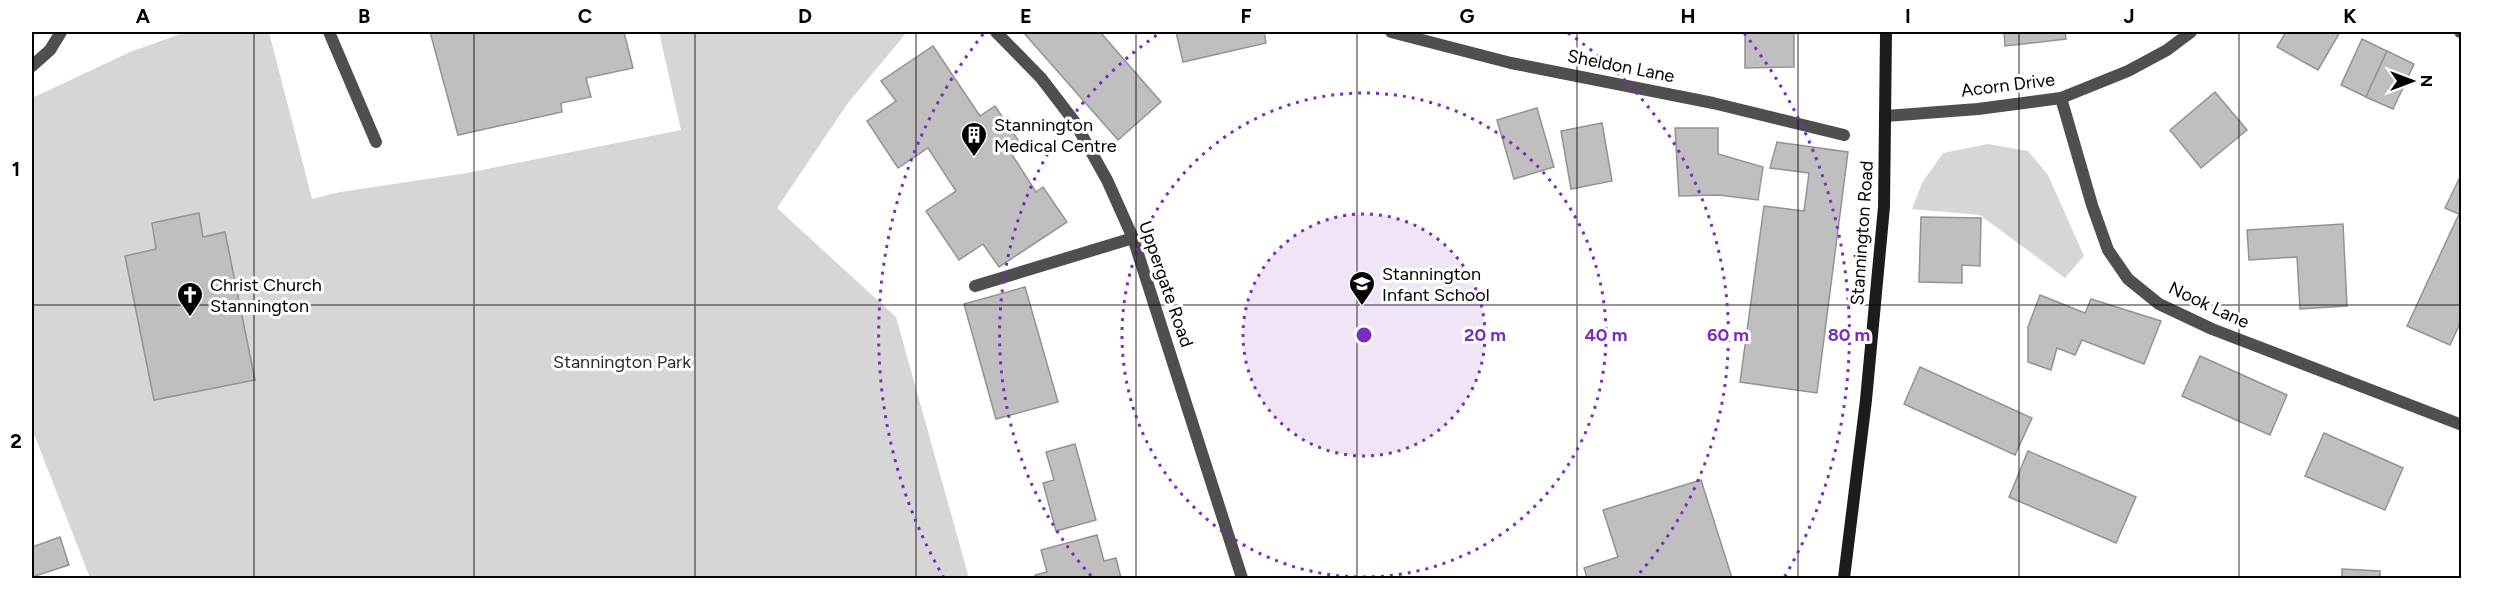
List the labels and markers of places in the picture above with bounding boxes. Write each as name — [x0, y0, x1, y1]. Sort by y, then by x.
place label: Stannington Medical Centre — [994, 114, 1117, 157]
building icon: Stannington Medical Centre — [959, 120, 989, 158]
place label: Stannington Infant School — [1382, 263, 1490, 306]
school or university icon: Stannington Infant School — [1347, 269, 1377, 307]
place label: Christ Church Stannington — [210, 274, 322, 317]
church icon: Christ Church Stannington — [175, 280, 205, 318]
centre of rings — [1354, 325, 1374, 345]

